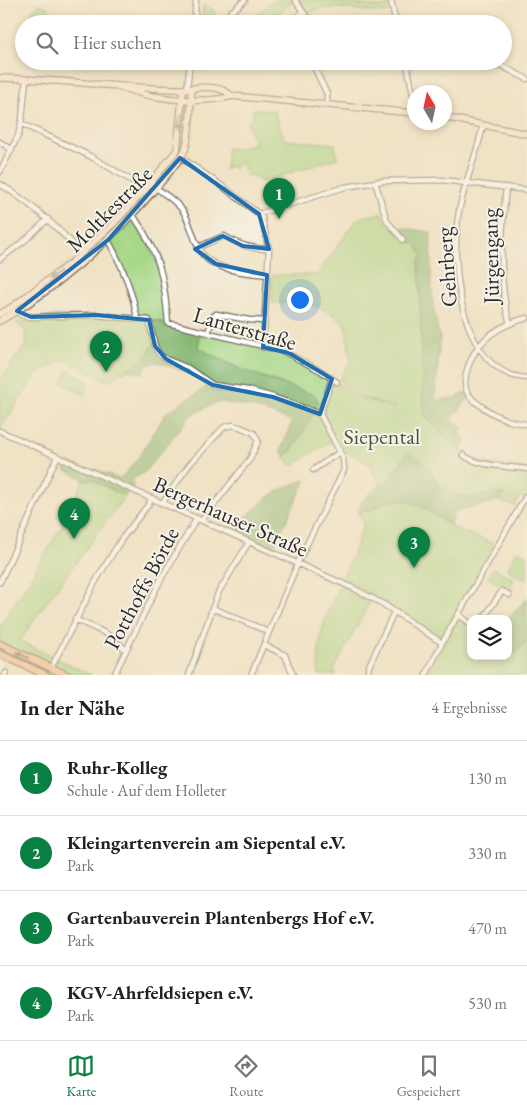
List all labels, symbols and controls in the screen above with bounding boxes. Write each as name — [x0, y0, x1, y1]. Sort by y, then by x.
search box — [15, 15, 512, 70]
icon: search — [33, 29, 61, 57]
text: Hier suchen — [73, 30, 162, 55]
north arrow — [407, 85, 452, 130]
one-way arrow — [176, 115, 184, 131]
street label: Moltkestraße — [60, 160, 159, 259]
pin: 1 — [263, 178, 295, 219]
street label: Jürgengang — [475, 207, 506, 306]
street label: Gehrberg — [429, 226, 464, 308]
one-way arrow — [49, 270, 62, 281]
your location — [287, 287, 313, 313]
street label: Lanterstraße — [190, 300, 300, 357]
pin: 2 — [90, 331, 122, 372]
park label: Siepental — [344, 422, 420, 451]
street label: Bergerhauser Straße — [149, 469, 313, 564]
pin: 4 — [58, 498, 90, 539]
street label: Potthoffs Börde — [97, 522, 186, 654]
pin: 3 — [398, 527, 430, 568]
map controls — [467, 615, 512, 660]
button: layers — [467, 615, 512, 660]
one-way arrow — [15, 650, 29, 658]
text: In der Nähe — [20, 694, 125, 721]
text: 4 Ergebnisse — [431, 697, 507, 718]
text: Ruhr-Kolleg — [67, 755, 167, 780]
text: 1 — [32, 768, 40, 789]
text: 130 m — [468, 768, 507, 789]
text: Schule · Auf dem Holleter — [67, 780, 226, 801]
text: Kleingartenverein am Siepental e.V. — [67, 830, 346, 855]
text: 2 — [32, 843, 40, 864]
text: 330 m — [468, 843, 507, 864]
text: Park — [67, 855, 94, 876]
text: Gartenbauverein Plantenbergs Hof e.V. — [67, 905, 374, 930]
text: 3 — [32, 918, 40, 939]
text: 470 m — [468, 918, 507, 939]
text: Park — [67, 930, 94, 951]
text: KGV-Ahrfeldsiepen e.V. — [67, 980, 253, 1005]
text: 4 — [32, 993, 40, 1014]
text: 530 m — [468, 993, 507, 1014]
text: Park — [67, 1005, 94, 1026]
tab: Karte — [67, 1052, 96, 1100]
tab: Route — [229, 1052, 264, 1100]
tab: Gespeichert — [397, 1052, 460, 1100]

